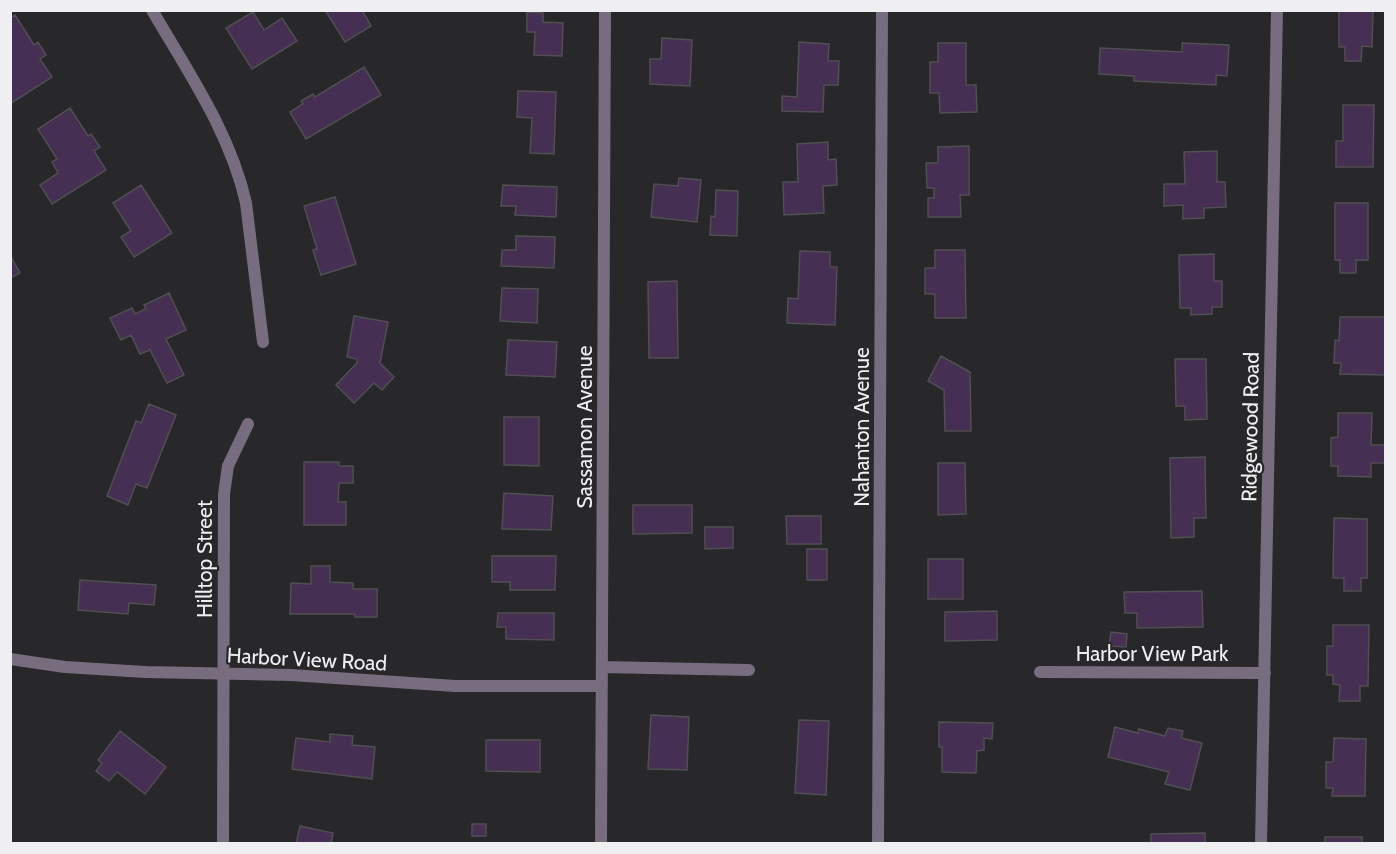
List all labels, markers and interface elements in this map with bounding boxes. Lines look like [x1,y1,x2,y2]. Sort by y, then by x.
street label: Sassamon Avenue [572,345,597,508]
street label: Nahanton Avenue [849,347,874,507]
street label: Ridgewood Road [1236,352,1264,502]
street label: Hilltop Street [192,500,217,618]
street label: Harbor View Park [1076,641,1229,666]
street label: Harbor View Road [226,642,388,676]

